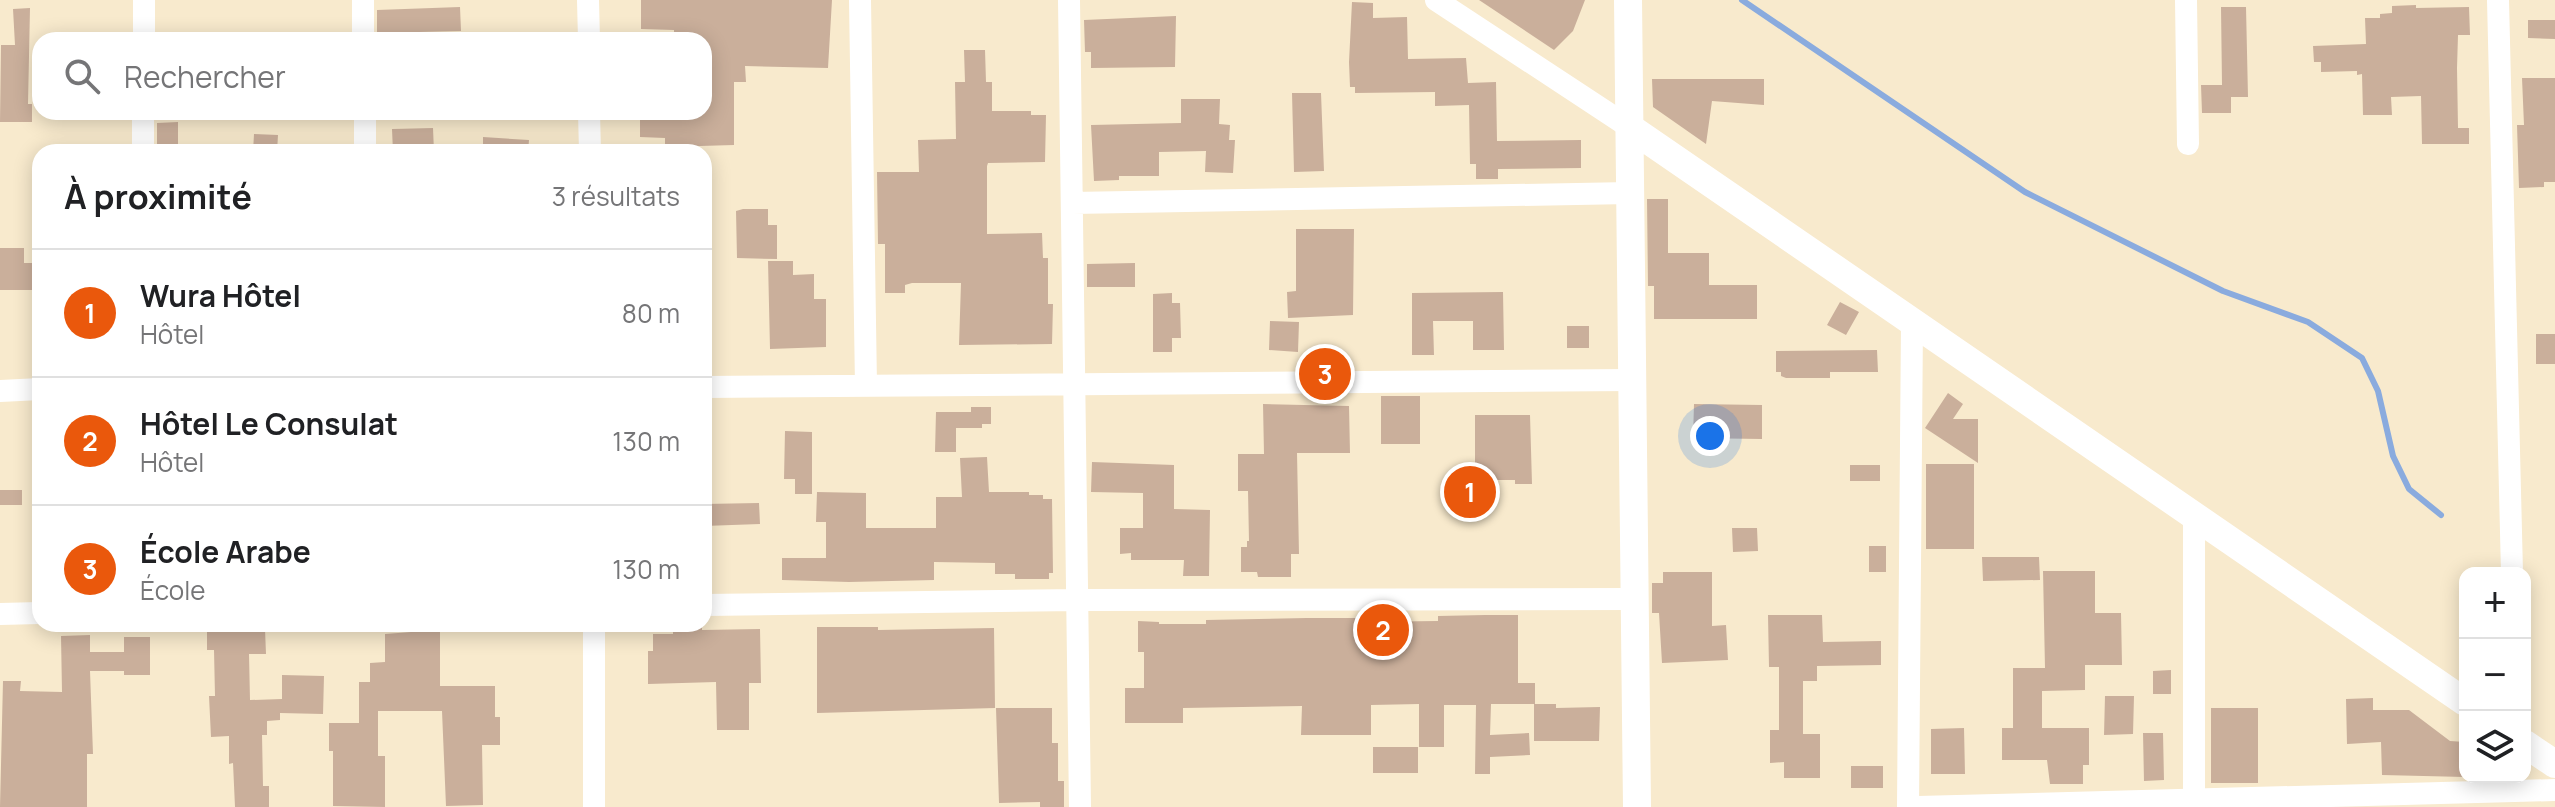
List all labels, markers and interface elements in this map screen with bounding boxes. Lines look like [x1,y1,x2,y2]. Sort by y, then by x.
search box [32,32,712,120]
icon: search [60,54,104,98]
text: Rechercher [124,56,286,97]
text: À proximité [64,173,252,219]
text: 3 résultats [552,178,680,214]
text: Wura Hôtel [140,275,301,316]
text: 1 [84,295,96,331]
text: 80 m [622,295,680,331]
text: Hôtel [140,316,204,352]
pin: 3 [1299,344,1351,404]
text: Hôtel Le Consulat [140,403,398,444]
your location [1690,416,1730,456]
text: 2 [82,423,98,459]
text: 130 m [612,423,680,459]
text: Hôtel [140,444,204,480]
pin: 1 [1444,462,1496,522]
text: École Arabe [140,531,311,572]
text: 3 [82,551,98,587]
text: 130 m [612,551,680,587]
map controls [2459,567,2531,783]
button: + [2459,567,2531,639]
text: École [140,572,205,608]
pin: 2 [1357,600,1409,660]
button: − [2459,639,2531,711]
button: layers [2459,711,2531,783]

